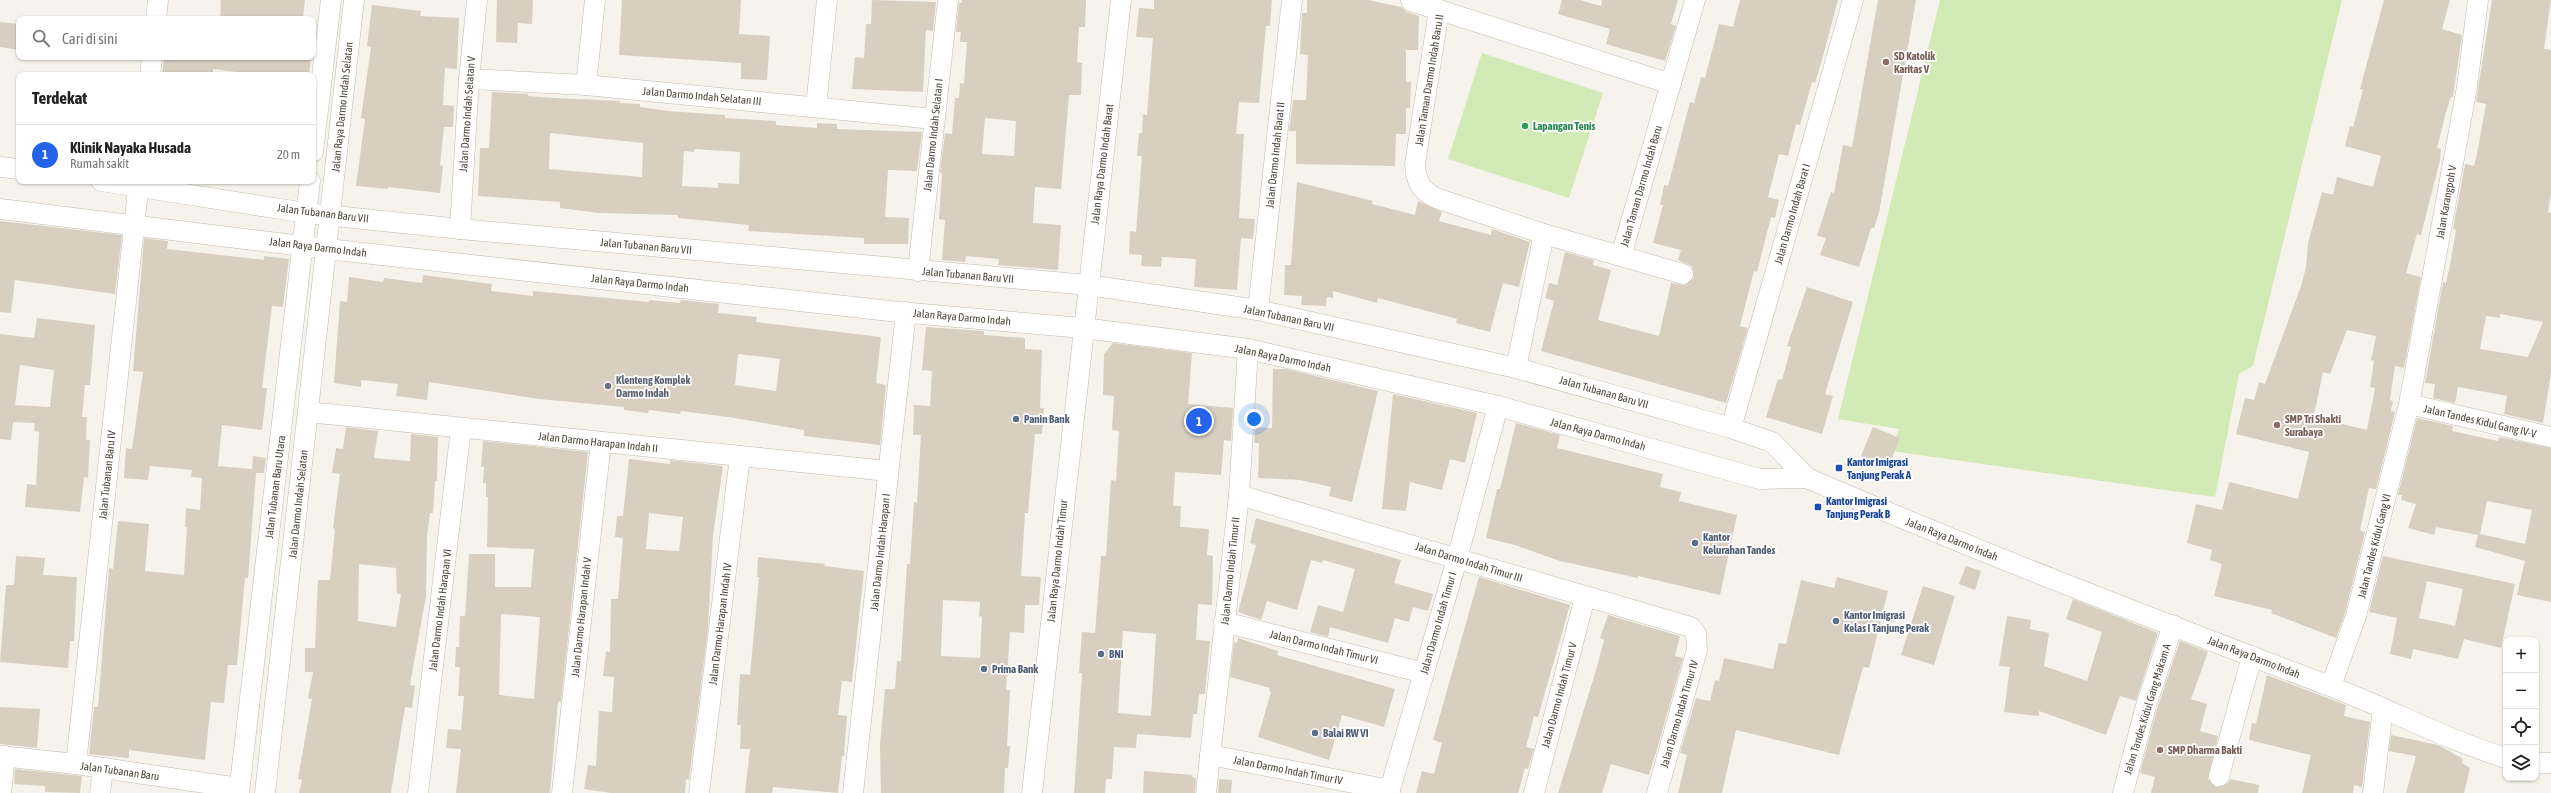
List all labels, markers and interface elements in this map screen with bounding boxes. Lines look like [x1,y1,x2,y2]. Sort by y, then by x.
street label: Jalan Taman Darmo Indah Baru II [1413,13,1445,147]
search box [16,16,316,60]
icon: search [30,27,52,49]
text: Cari di sini [62,30,118,47]
street label: Jalan Raya Darmo Indah Selatan [329,41,355,173]
place label: SD Katolik Karitas V [1894,50,1935,75]
street label: Jalan Darmo Indah Selatan V [457,55,477,172]
marker: SD Katolik Karitas V [1881,57,1891,67]
street label: Jalan Darmo Indah Selatan I [921,78,945,192]
street label: Jalan Darmo Indah Selatan III [642,85,762,107]
text: Terdekat [32,88,87,108]
street label: Jalan Darmo Indah Barat II [1263,101,1287,209]
street label: Jalan Raya Darmo Indah Barat [1089,103,1115,225]
place label: Lapangan Tenis [1533,120,1596,132]
marker: Lapangan Tenis [1520,121,1530,131]
street label: Jalan Taman Darmo Indah Baru [1618,124,1664,248]
text: Klinik Nayaka Husada [70,139,191,156]
text: 1 [42,147,48,162]
text: 20 m [277,147,300,162]
text: Rumah sakit [70,156,129,171]
street label: Jalan Darmo Indah Barat I [1772,162,1812,266]
street label: Jalan Karangpoh V [2434,164,2458,240]
street label: Jalan Tubanan Baru VII [277,201,369,225]
street label: Jalan Raya Darmo Indah [269,235,367,259]
street label: Jalan Tubanan Baru VII [600,236,692,256]
street label: Jalan Tubanan Baru VII [922,265,1014,285]
street label: Jalan Raya Darmo Indah [591,272,689,294]
street label: Jalan Tubanan Baru VII [1243,303,1335,333]
street label: Jalan Raya Darmo Indah [913,307,1011,327]
street label: Jalan Raya Darmo Indah [1234,342,1332,374]
place label: Klenteng Komplek Darmo Indah [616,374,690,399]
street label: Jalan Tubanan Baru VII [1558,374,1650,410]
marker: Klenteng Komplek Darmo Indah [603,381,613,391]
street label: Jalan Tandes Kidul Gang IV-V [2423,402,2538,440]
pin: 1 [1186,406,1212,436]
your location [1244,409,1264,429]
place label: Panin Bank [1024,413,1070,425]
place label: SMP Tri Shakti Surabaya [2285,413,2341,438]
marker: Panin Bank [1011,414,1021,424]
street label: Jalan Raya Darmo Indah [1549,416,1647,452]
marker: SMP Tri Shakti Surabaya [2272,420,2282,430]
street label: Jalan Tubanan Baru IV [96,429,118,520]
street label: Jalan Darmo Harapan Indah II [538,430,658,454]
street label: Jalan Tubanan Baru Utara [263,435,287,539]
street label: Jalan Darmo Indah Selatan [286,449,310,559]
place label: Kantor Imigrasi Tanjung Perak A [1847,456,1912,481]
marker: Kantor Imigrasi Tanjung Perak A [1834,463,1844,473]
street label: Jalan Darmo Indah Harapan I [868,493,892,611]
street label: Jalan Tandes Kidul Gang VI [2355,493,2393,599]
place label: Kantor Imigrasi Tanjung Perak B [1826,495,1891,520]
street label: Jalan Raya Darmo Indah Timur [1045,498,1069,623]
marker: Kantor Imigrasi Tanjung Perak B [1813,502,1823,512]
street label: Jalan Raya Darmo Indah [1904,515,2000,563]
street label: Jalan Darmo Indah Timur II [1218,516,1242,626]
place label: Kantor Kelurahan Tandes [1703,531,1776,556]
marker: Kantor Kelurahan Tandes [1690,538,1700,548]
street label: Jalan Darmo Indah Timur III [1414,540,1524,584]
street label: Jalan Darmo Indah Harapan VI [427,548,453,672]
street label: Jalan Darmo Harapan Indah V [569,556,593,677]
street label: Jalan Darmo Harapan Indah IV [707,562,734,686]
street label: Jalan Darmo Indah Timur I [1418,570,1458,676]
place label: Kantor Imigrasi Kelas I Tanjung Perak [1844,609,1929,634]
marker: Kantor Imigrasi Kelas I Tanjung Perak [1831,616,1841,626]
street label: Jalan Darmo Indah Timur VI [1269,628,1379,666]
street label: Jalan Raya Darmo Indah [2206,634,2302,680]
map controls [2503,637,2539,781]
button: + [2503,637,2539,673]
street label: Jalan Darmo Indah Timur V [1539,640,1579,749]
street label: Jalan Tandes Kidul Gang Makam A [2121,642,2173,776]
place label: BNI [1109,648,1124,660]
marker: BNI [1096,649,1106,659]
street label: Jalan Darmo Indah Timur IV [1658,658,1700,769]
place label: Prima Bank [992,663,1038,675]
marker: Prima Bank [979,664,989,674]
button: − [2503,673,2539,709]
button: locate [2503,709,2539,745]
place label: Balai RW VI [1323,727,1369,739]
marker: Balai RW VI [1310,728,1320,738]
place label: SMP Dharma Bakti [2168,744,2243,756]
marker: SMP Dharma Bakti [2155,745,2165,755]
button: layers [2503,745,2539,781]
street label: Jalan Darmo Indah Timur IV [1232,753,1344,787]
street label: Jalan Tubanan Baru [80,760,160,782]

